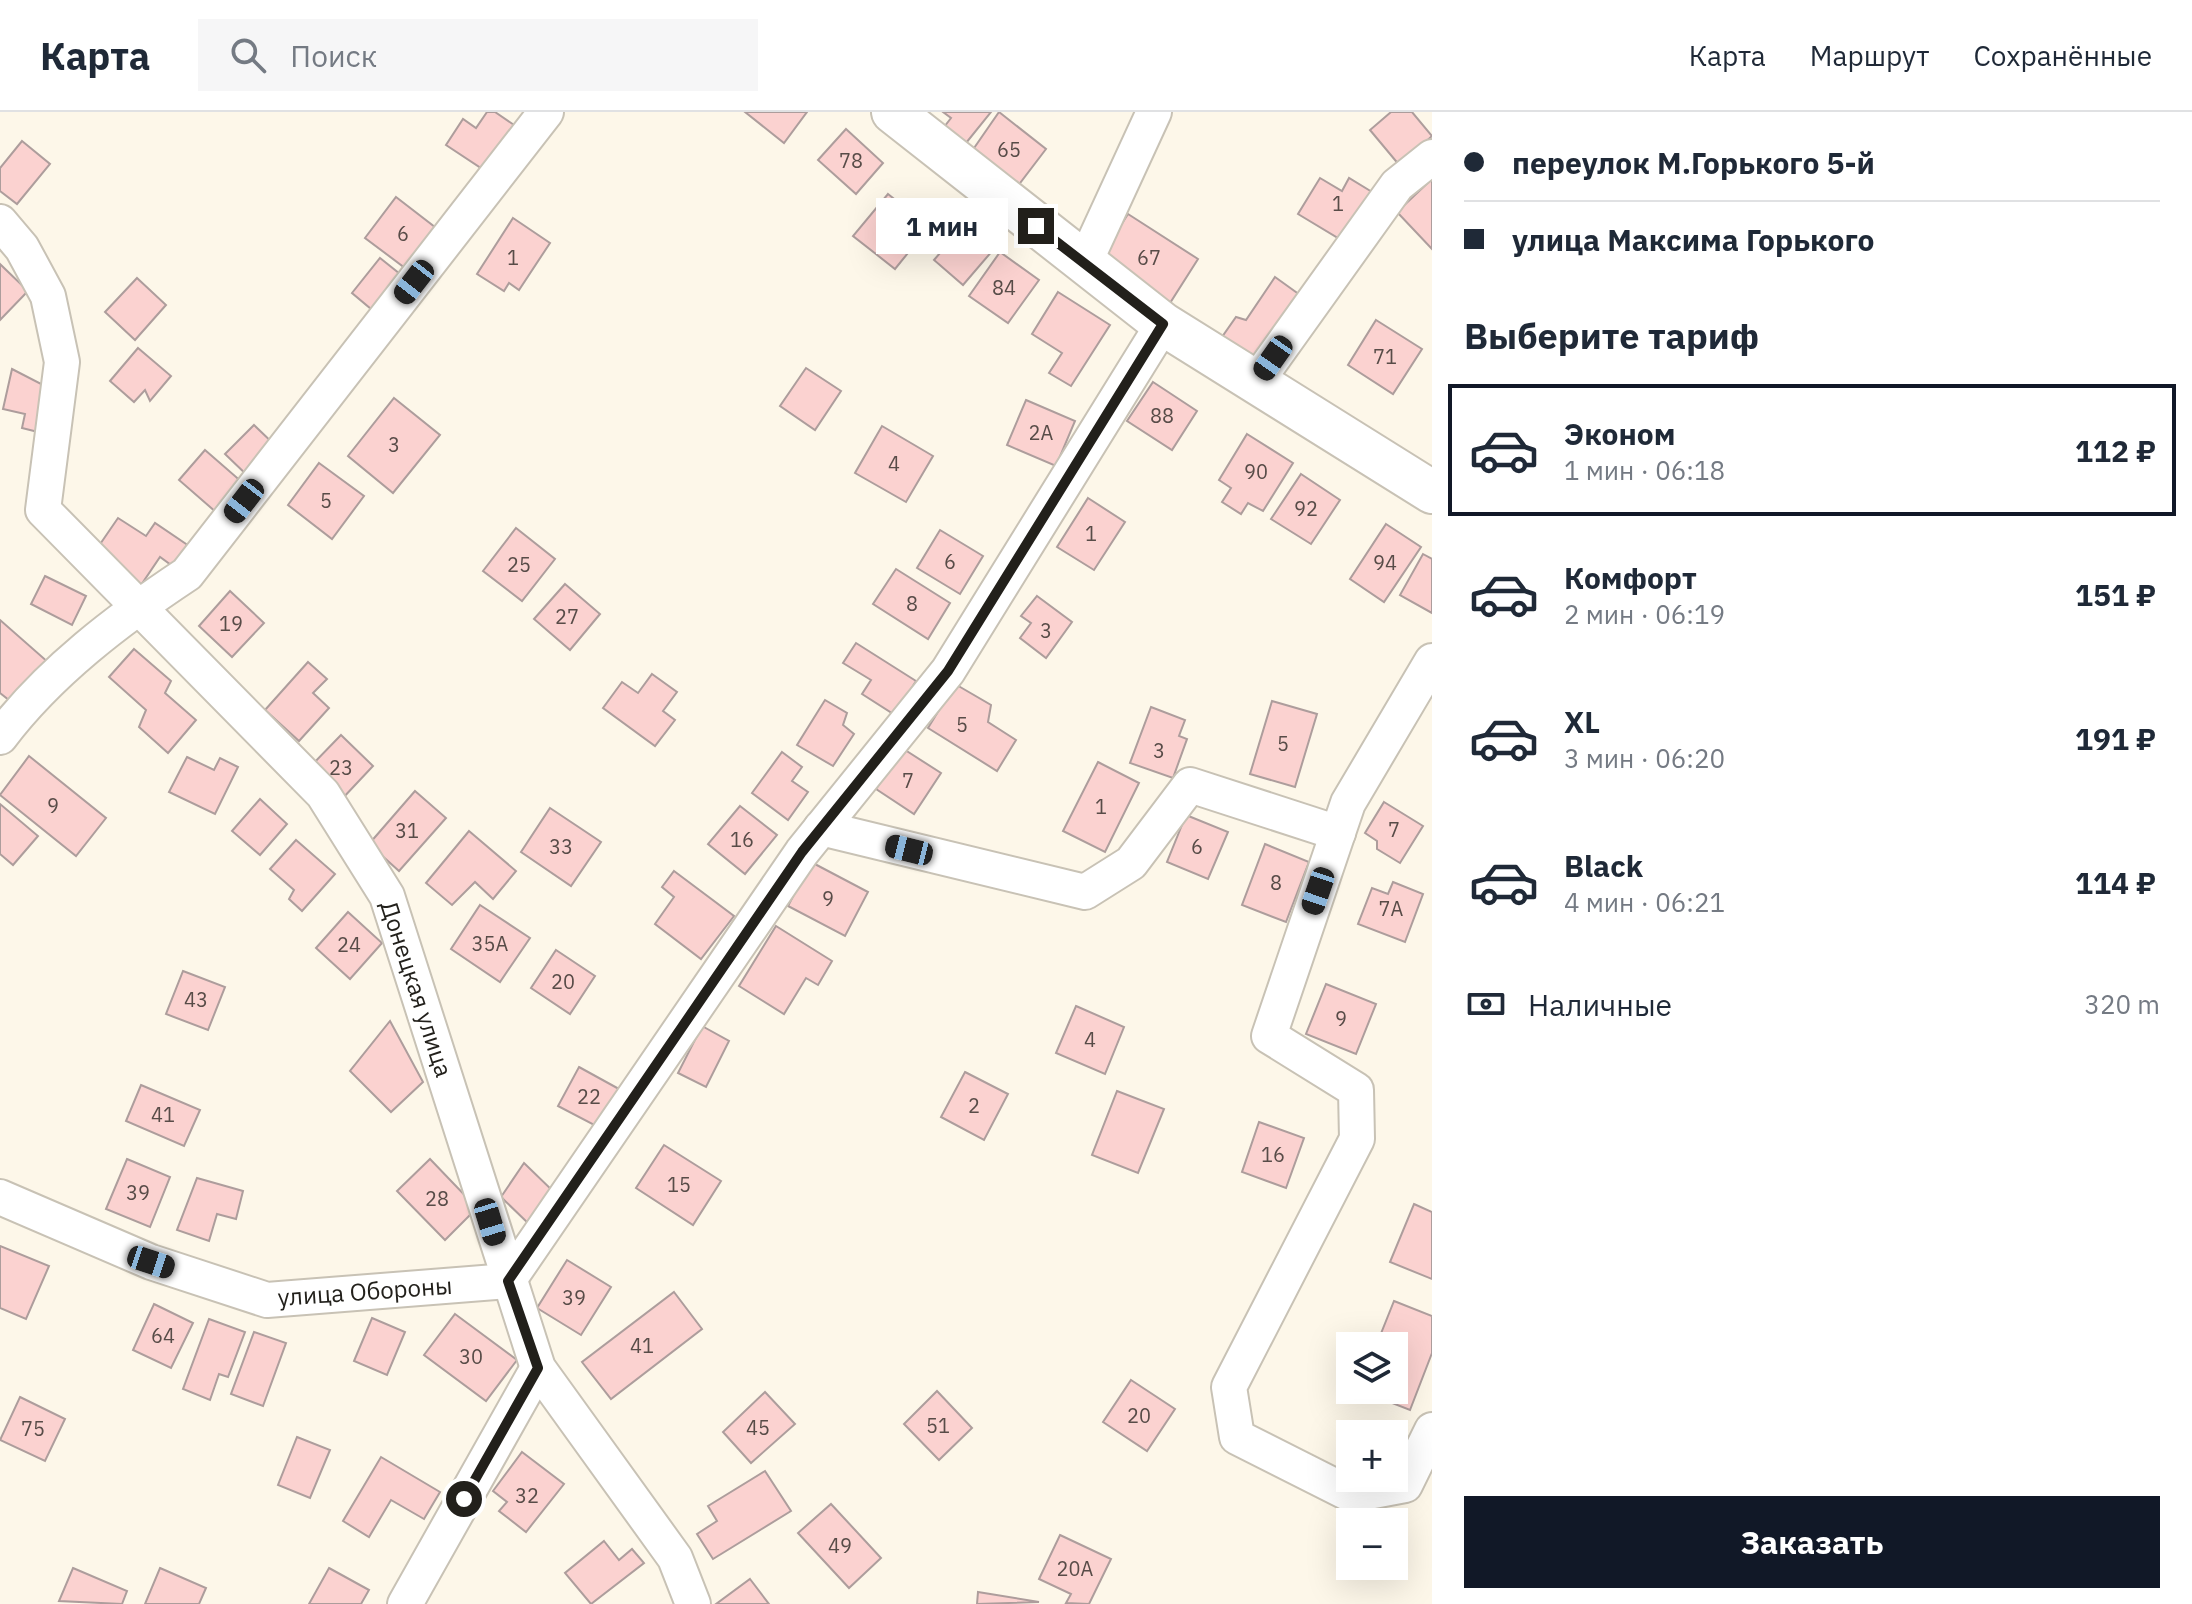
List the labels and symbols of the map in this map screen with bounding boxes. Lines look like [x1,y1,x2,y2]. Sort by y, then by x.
house number: 65 [997,136,1021,163]
house number: 78 [839,147,863,174]
house number: 1 [1332,190,1344,217]
callout: 1 мин [876,198,1008,254]
route end [1018,208,1054,244]
house number: 6 [397,220,409,247]
house number: 1 [507,244,519,271]
house number: 67 [1137,244,1161,271]
car [390,256,438,308]
house number: 84 [992,274,1016,301]
car [1249,331,1297,385]
house number: 71 [1373,343,1397,370]
house number: 88 [1150,402,1174,429]
house number: 2А [1029,419,1054,446]
house number: 3 [388,431,400,458]
house number: 4 [888,450,900,477]
house number: 90 [1244,458,1268,485]
car [220,475,268,527]
house number: 5 [320,487,332,514]
house number: 92 [1294,495,1318,522]
house number: 1 [1085,520,1097,547]
house number: 6 [944,548,956,575]
house number: 94 [1373,549,1397,576]
house number: 25 [507,551,531,578]
house number: 8 [906,590,918,617]
house number: 27 [555,603,579,630]
house number: 19 [219,610,243,637]
house number: 3 [1040,617,1052,644]
house number: 5 [956,711,968,738]
house number: 5 [1277,730,1289,757]
house number: 3 [1153,737,1165,764]
house number: 23 [329,754,353,781]
house number: 7 [902,767,914,794]
house number: 9 [47,792,59,819]
house number: 1 [1095,793,1107,820]
house number: 7 [1388,816,1400,843]
house number: 31 [395,817,419,844]
house number: 16 [730,826,754,853]
house number: 33 [549,833,573,860]
car [883,833,935,867]
house number: 6 [1191,833,1203,860]
car [1299,864,1337,918]
house number: 8 [1270,869,1282,896]
house number: 9 [822,885,834,912]
house number: 7А [1379,895,1404,922]
street label: Донецкая улица [373,897,461,1081]
house number: 35А [472,930,509,957]
house number: 24 [337,931,361,958]
house number: 20 [551,968,575,995]
house number: 43 [184,986,208,1013]
house number: 9 [1335,1005,1347,1032]
house number: 4 [1084,1026,1096,1053]
house number: 22 [577,1083,601,1110]
house number: 2 [968,1092,980,1119]
house number: 41 [151,1101,175,1128]
house number: 16 [1261,1141,1285,1168]
house number: 15 [667,1171,691,1198]
house number: 39 [126,1179,150,1206]
house number: 28 [425,1185,449,1212]
car [472,1196,508,1248]
car [124,1243,178,1281]
street label: улица Обороны [277,1269,453,1313]
house number: 39 [562,1284,586,1311]
house number: 64 [151,1322,175,1349]
house number: 41 [630,1332,654,1359]
house number: 30 [459,1343,483,1370]
house number: 20 [1127,1402,1151,1429]
house number: 51 [926,1412,950,1439]
house number: 45 [746,1414,770,1441]
house number: 75 [21,1415,45,1442]
route start [446,1481,482,1517]
house number: 32 [515,1482,539,1509]
house number: 49 [828,1532,852,1559]
house number: 20А [1057,1555,1094,1582]

